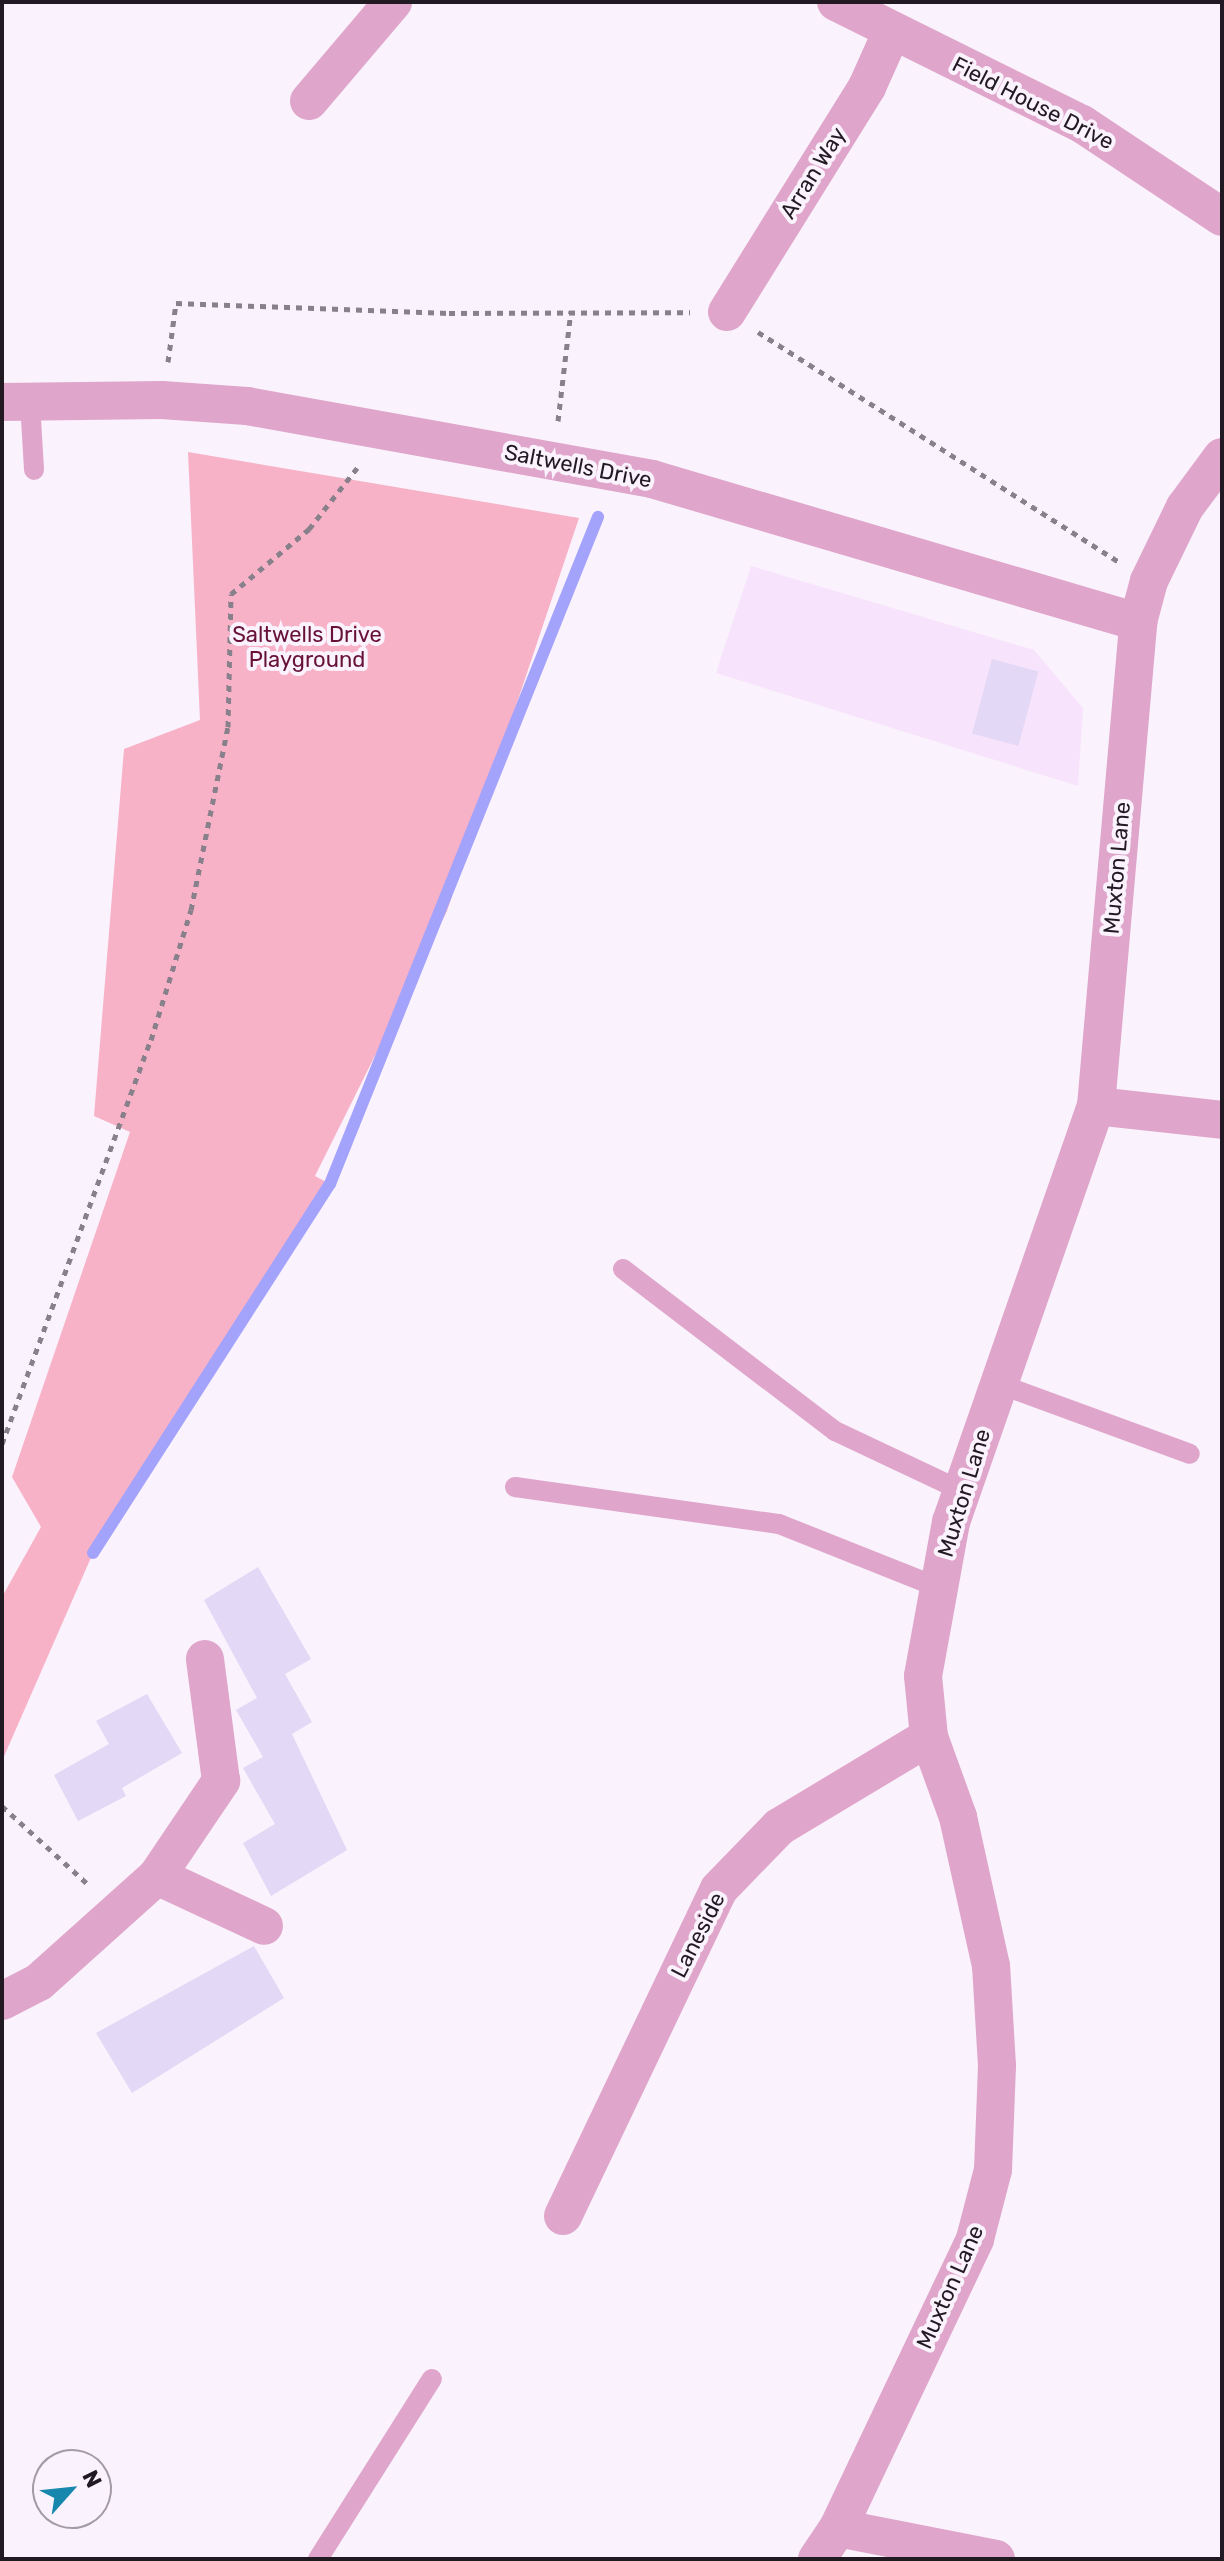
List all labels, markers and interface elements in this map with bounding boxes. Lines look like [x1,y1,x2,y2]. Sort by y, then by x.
street label: Field House Drive [948,51,1118,155]
street label: Arran Way [774,122,852,224]
street label: Saltwells Drive [502,439,654,493]
park label: Saltwells Drive Playground [232,621,382,672]
street label: Muxton Lane [1098,801,1136,935]
street label: Muxton Lane [932,1426,996,1560]
street label: Laneside [665,1888,731,1982]
street label: Muxton Lane [911,2221,989,2353]
north arrow [32,2449,112,2529]
text: N [76,2466,108,2492]

